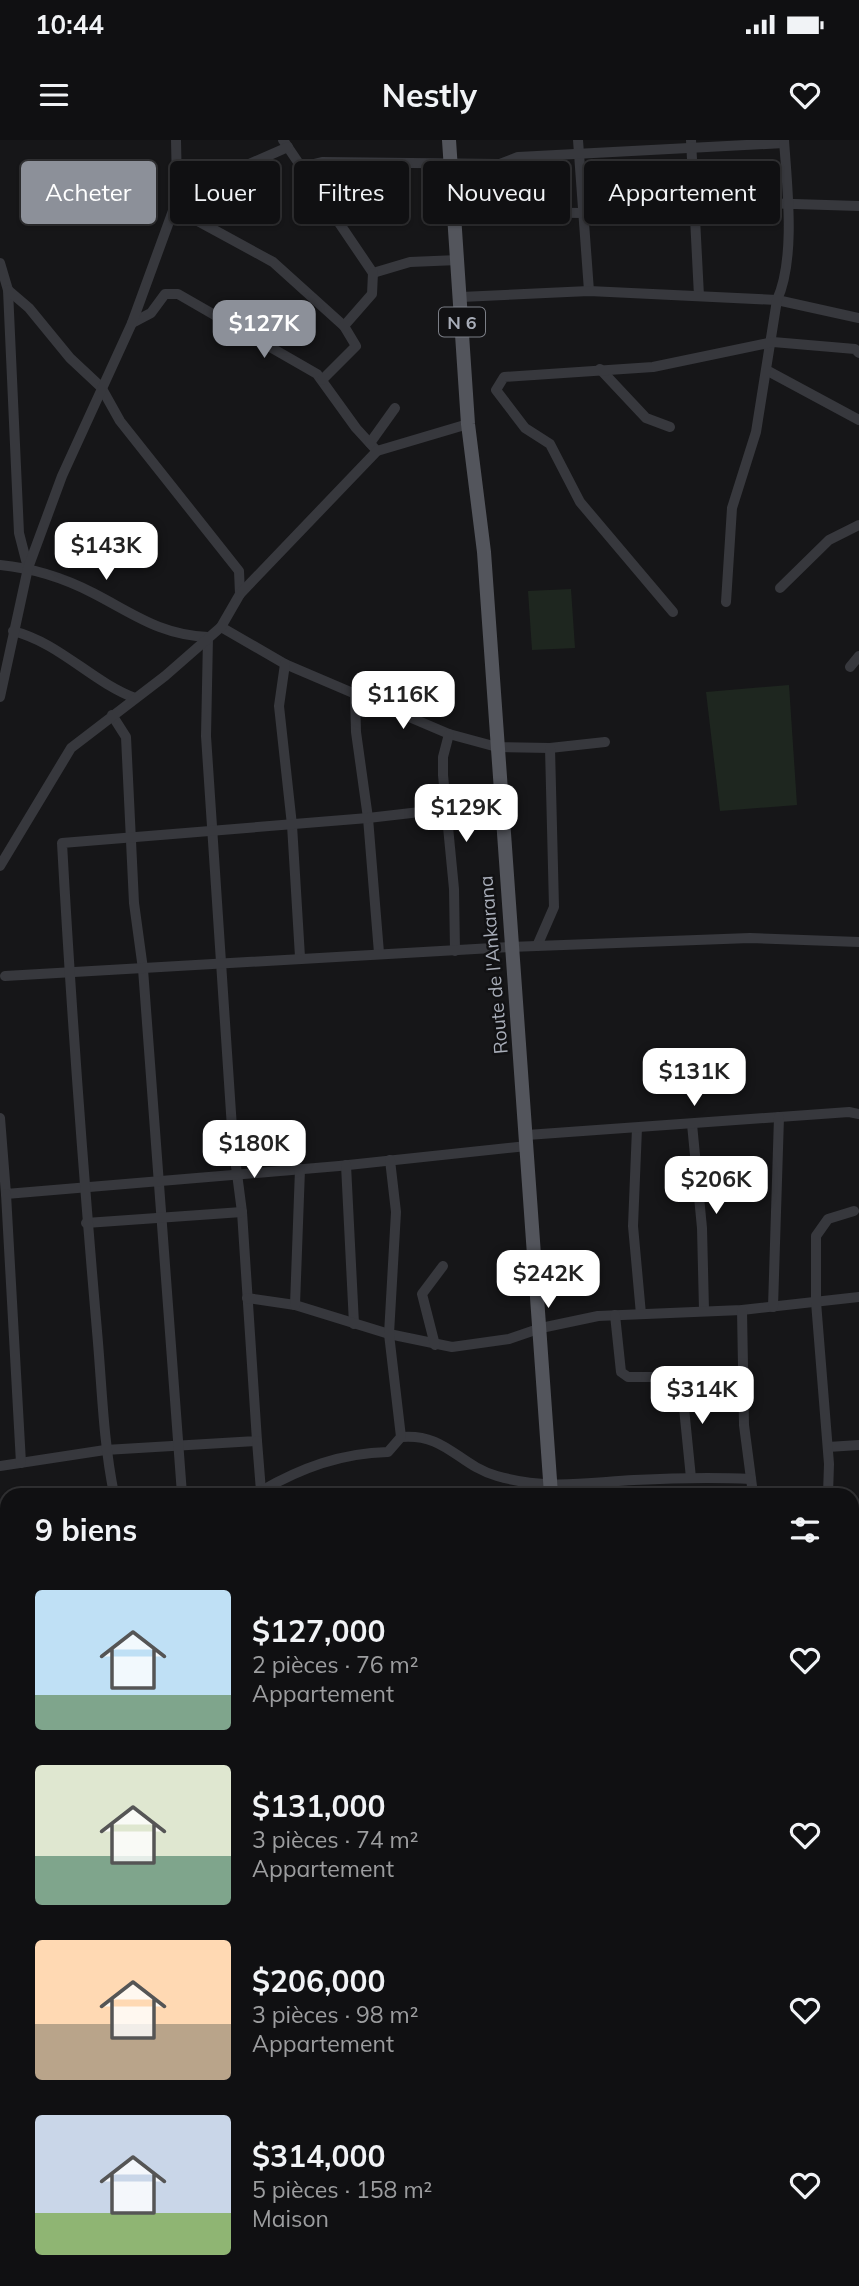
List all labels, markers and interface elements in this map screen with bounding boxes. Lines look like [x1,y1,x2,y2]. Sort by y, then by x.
text: 10:44 [35,8,104,41]
text: Nestly [382,75,477,115]
icon: menu [35,76,73,114]
icon: heart [786,76,824,114]
chip: Acheter [21,161,156,224]
chip: Louer [170,161,280,224]
chip: Filtres [294,161,409,224]
chip: Nouveau [423,161,570,224]
chip: Appartement [584,161,780,224]
pin: $127K [215,300,313,360]
text: $127K [229,308,299,337]
road number: N 6 [439,308,485,336]
pin: $143K [57,522,155,582]
text: $143K [71,530,141,559]
pin: $116K [354,672,452,731]
text: $116K [368,679,438,708]
pin: $129K [417,784,515,844]
text: $129K [431,792,501,821]
street label: Route de l'Ankarana [473,875,513,1055]
pin: $131K [645,1048,743,1108]
text: $131K [659,1056,729,1085]
pin: $180K [205,1121,303,1180]
text: $180K [219,1128,289,1157]
pin: $206K [667,1156,765,1216]
text: $206K [681,1164,751,1193]
pin: $242K [499,1250,597,1310]
text: $242K [513,1258,583,1287]
pin: $314K [653,1366,751,1426]
text: $314K [667,1374,737,1403]
text: 9 biens [35,1511,137,1549]
icon: filters [786,1511,824,1549]
text: $127,000 [252,1612,385,1650]
icon: home [91,1618,175,1702]
icon: heart [786,1641,824,1679]
text: 2 pièces · 76 m² [252,1650,419,1679]
text: Appartement [252,1679,394,1708]
text: $131,000 [252,1787,385,1825]
icon: home [91,1793,175,1877]
icon: heart [786,1816,824,1854]
text: 3 pièces · 74 m² [252,1825,419,1854]
text: Appartement [252,1854,394,1883]
text: $206,000 [252,1962,385,2000]
icon: home [91,1968,175,2052]
icon: heart [786,1991,824,2029]
text: 3 pièces · 98 m² [252,2000,419,2029]
text: Appartement [252,2029,394,2058]
text: $314,000 [252,2137,385,2175]
icon: home [91,2143,175,2227]
icon: heart [786,2166,824,2204]
text: 5 pièces · 158 m² [252,2175,432,2204]
text: Maison [252,2204,329,2233]

